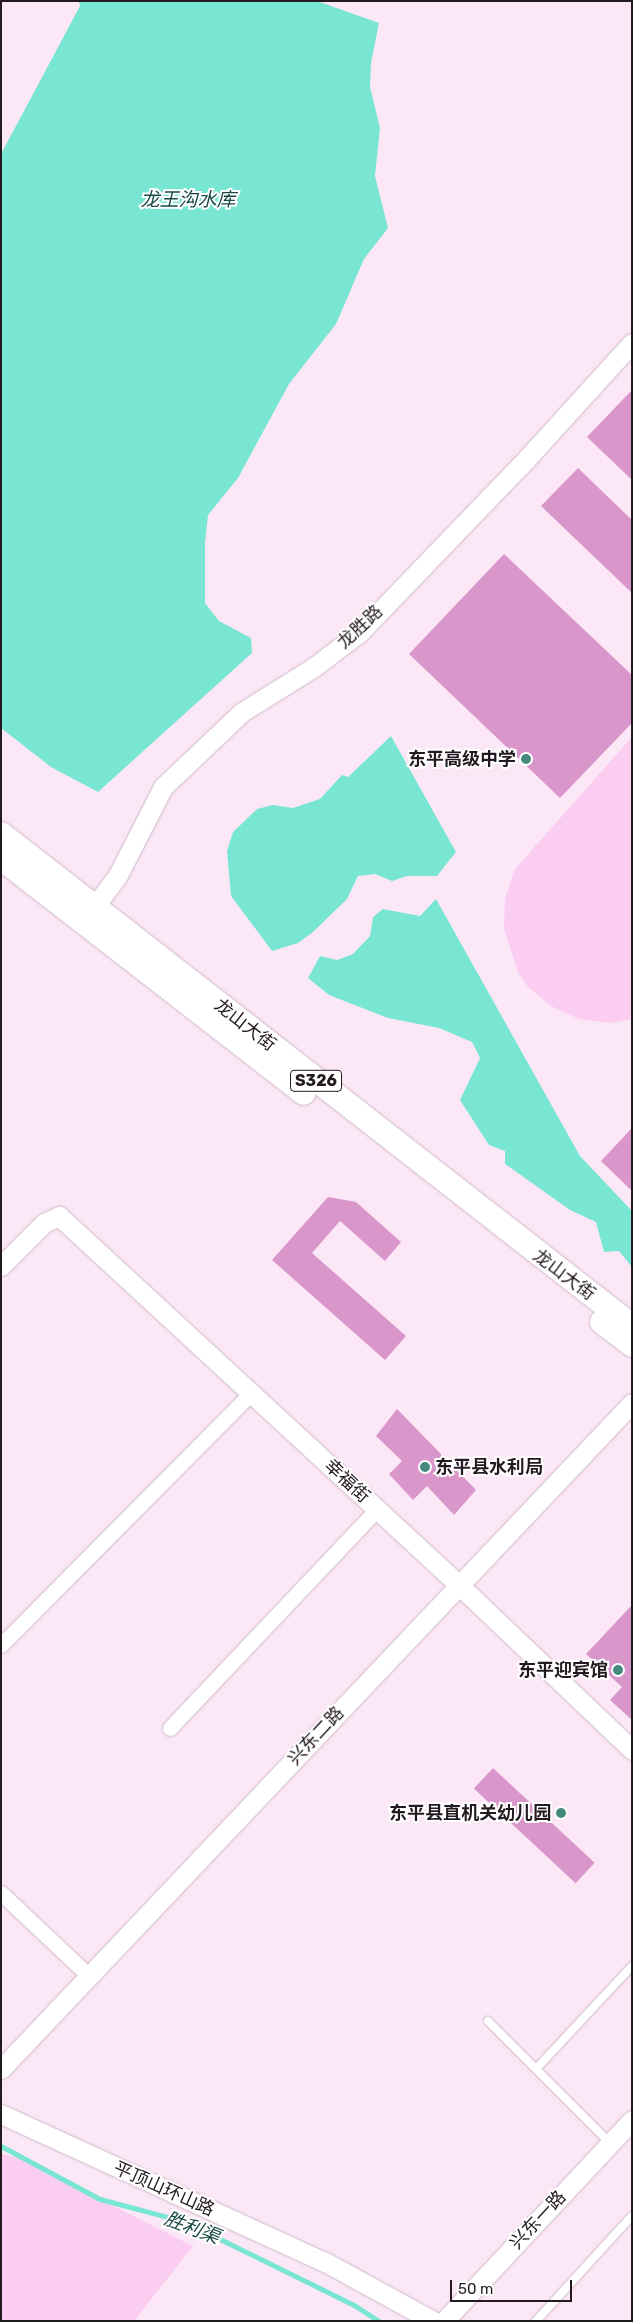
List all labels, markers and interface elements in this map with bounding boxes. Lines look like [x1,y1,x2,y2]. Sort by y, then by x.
water label: 龙王沟水库 [141,189,235,211]
street label: 龙胜路 [333,601,387,653]
place label: 东平高级中学 [408,748,516,770]
marker: 东平高级中学 [520,753,532,765]
street label: 龙山大街 [210,994,280,1056]
road number: S326 [290,1068,342,1094]
street label: 龙山大街 [529,1245,599,1305]
street label: 幸福街 [320,1455,374,1507]
place label: 东平县水利局 [435,1456,543,1478]
marker: 东平县水利局 [419,1461,431,1473]
place label: 东平迎宾馆 [518,1659,608,1681]
marker: 东平迎宾馆 [612,1664,624,1676]
street label: 兴东二路 [284,1702,348,1770]
place label: 东平县直机关幼儿园 [389,1802,551,1824]
marker: 东平县直机关幼儿园 [555,1807,567,1819]
street label: 平顶山环山路 [110,2157,218,2221]
street label: 兴东一路 [506,2186,570,2254]
water label: 胜利渠 [161,2207,223,2249]
scale bar [453,2270,576,2302]
text: 50 m [458,2280,493,2298]

